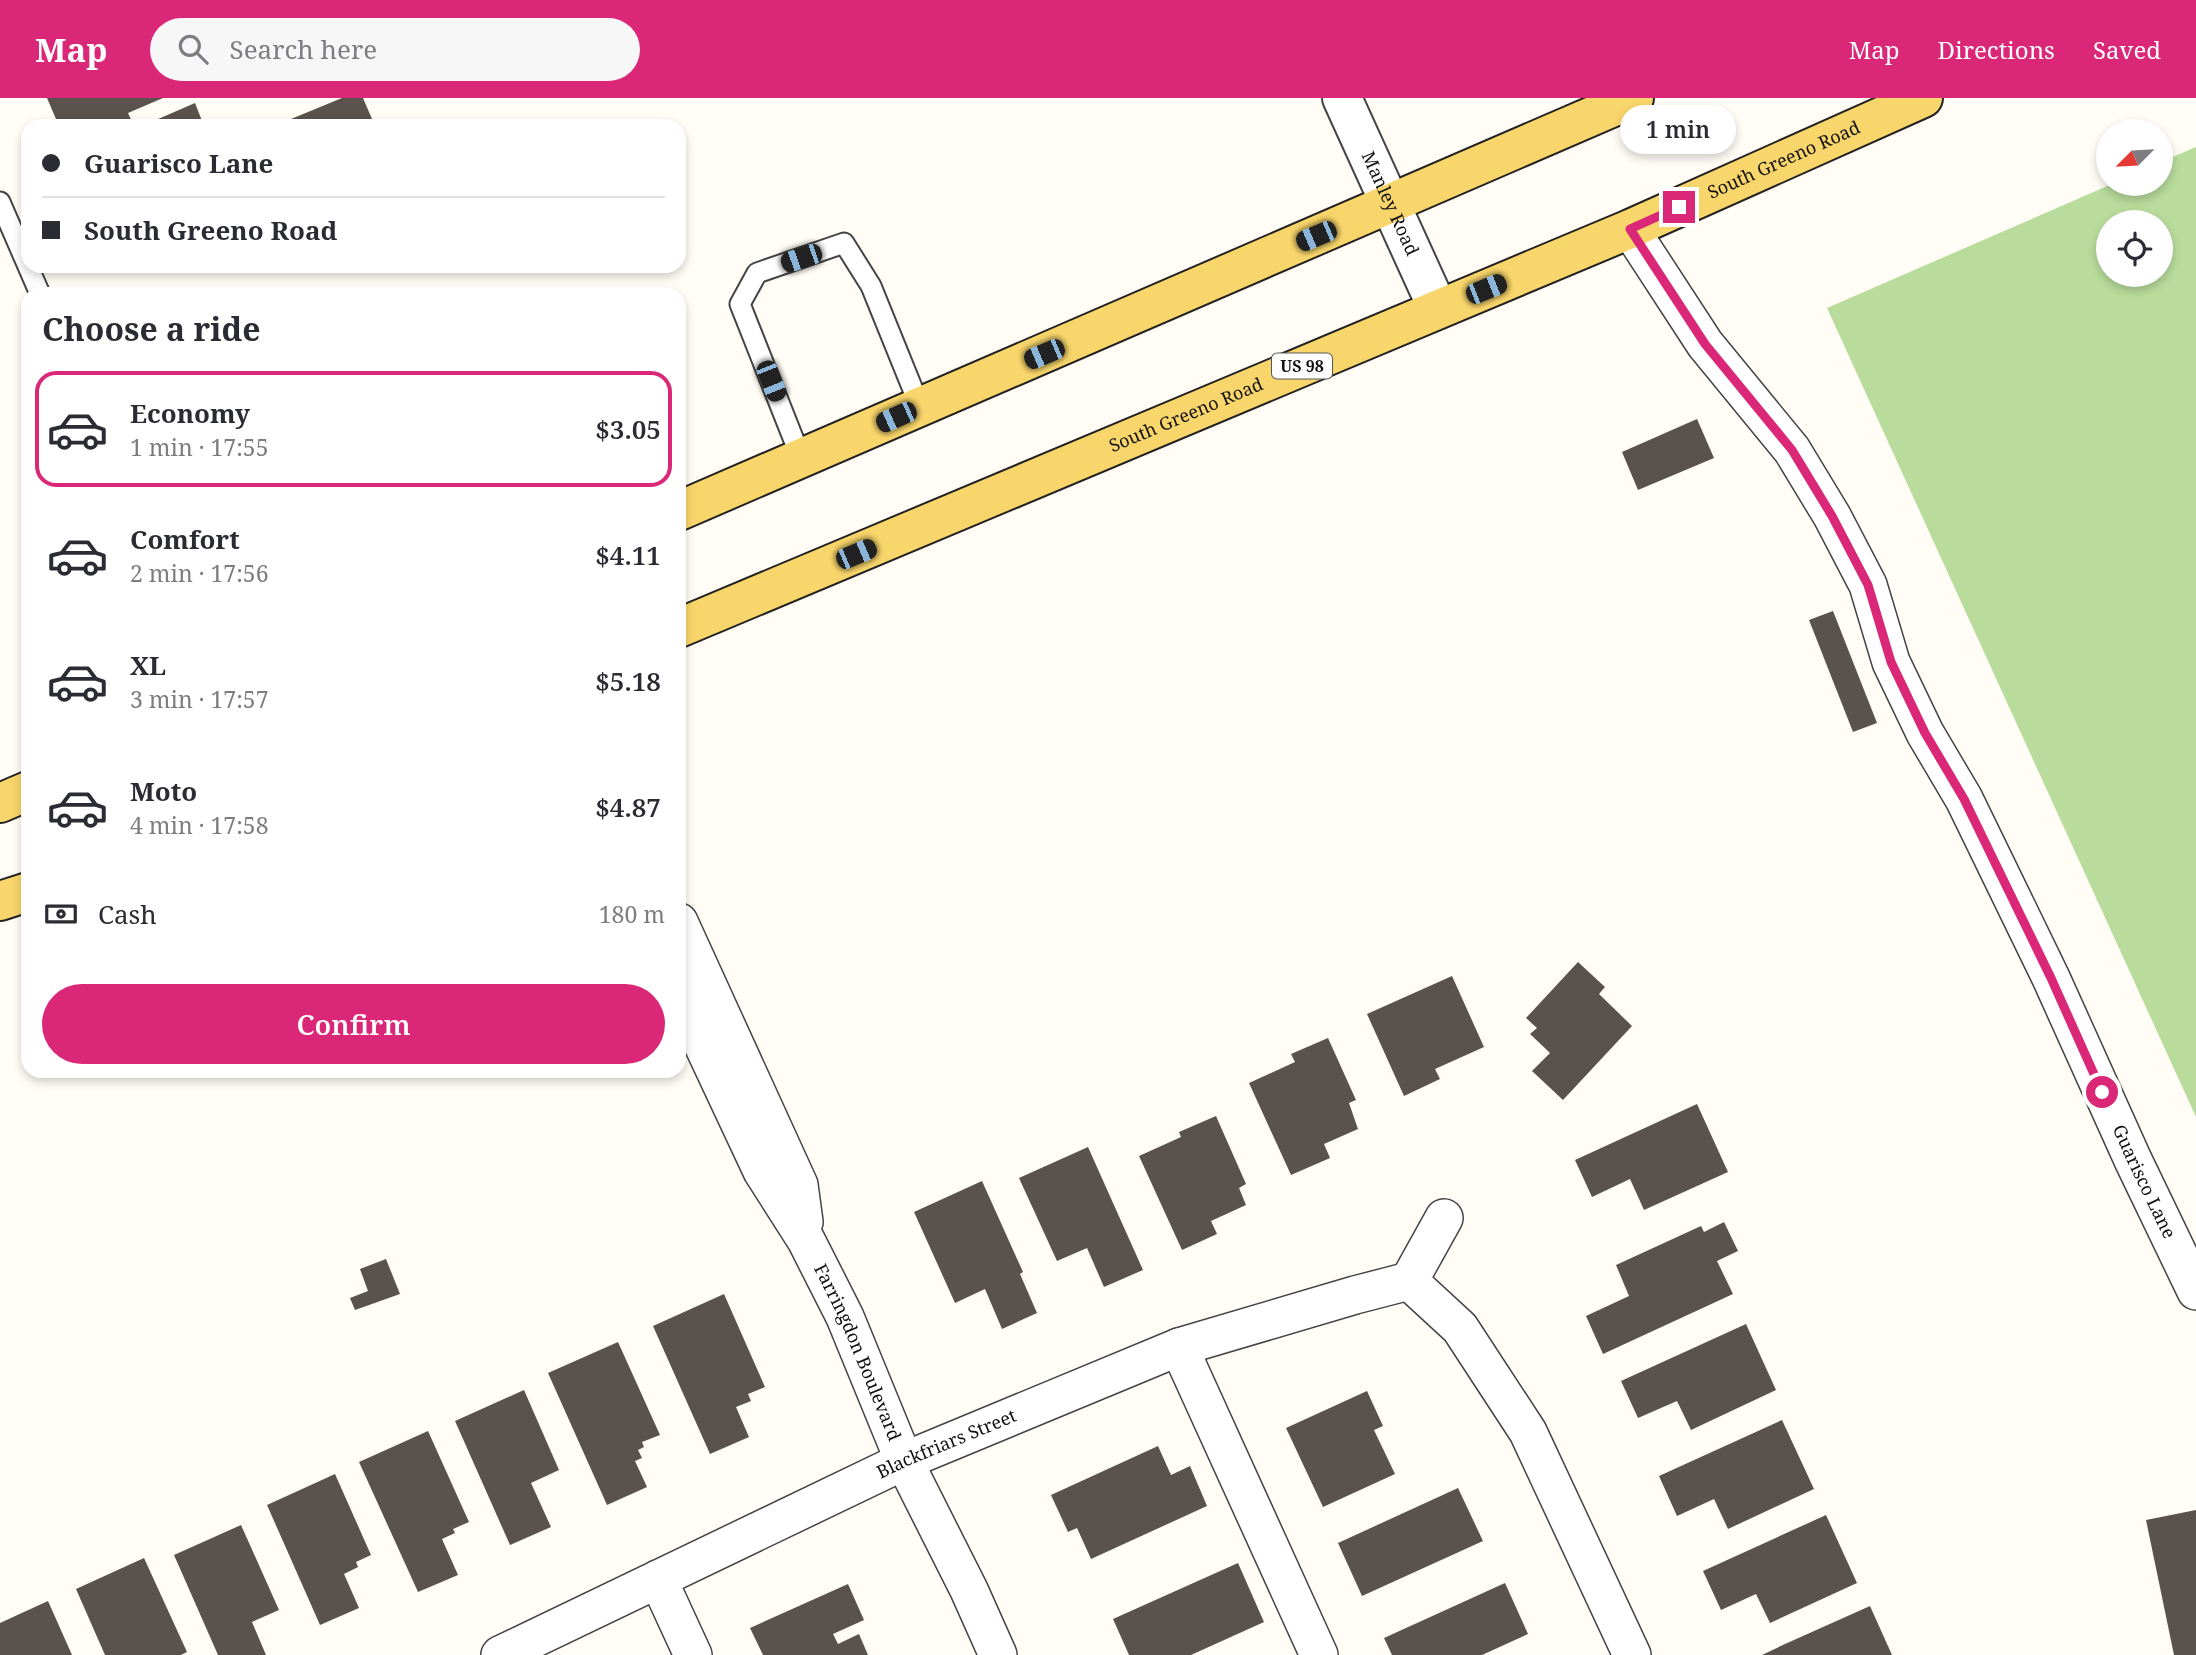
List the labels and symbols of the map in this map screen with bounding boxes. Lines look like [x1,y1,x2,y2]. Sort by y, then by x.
callout: 1 min [1621,105,1737,154]
street label: South Greeno Road [1703,115,1864,204]
north arrow [2096,119,2174,196]
street label: Manley Road [1357,147,1425,259]
route end [1663,191,1695,223]
car [1293,218,1340,254]
car [778,241,825,275]
car [1463,271,1510,307]
car [1021,336,1068,372]
road number: US 98 [1272,354,1332,378]
car [754,358,789,404]
street label: South Greeno Road [1105,371,1266,457]
car [873,399,920,435]
car [833,536,880,572]
route start [2086,1076,2118,1108]
street label: Guarisco Lane [2108,1120,2182,1242]
street label: Farringdon Boulevard [809,1259,907,1444]
street label: Blackfriars Street [872,1403,1020,1483]

